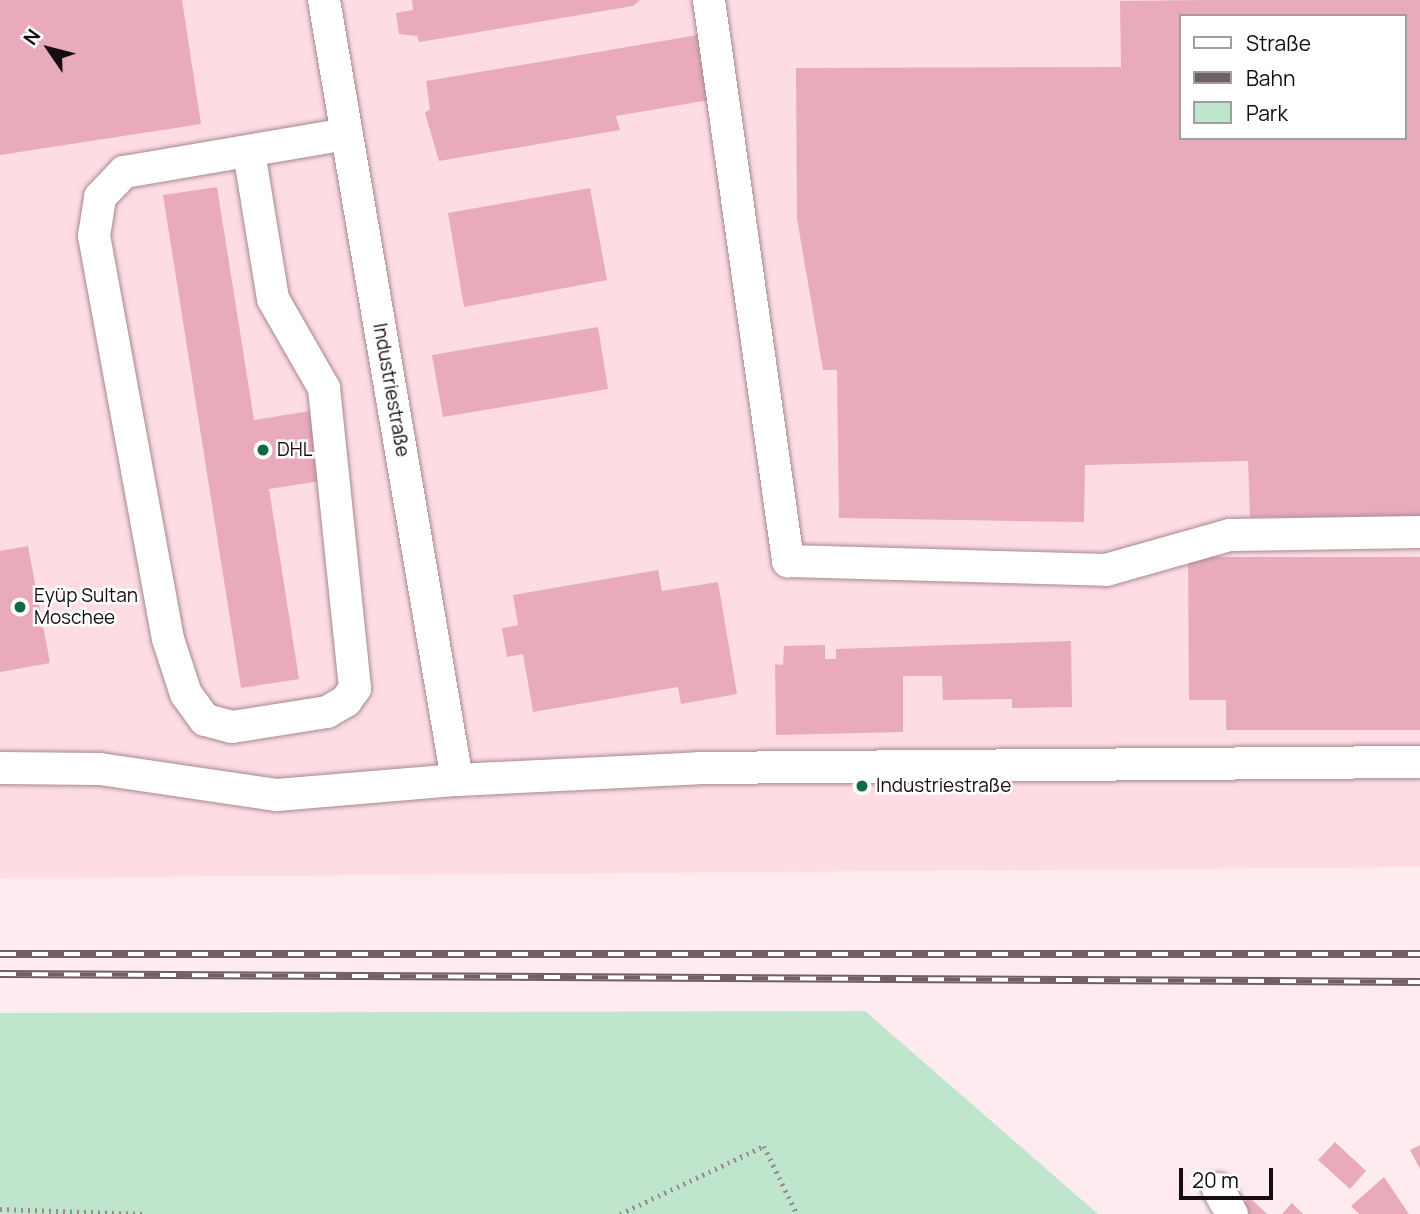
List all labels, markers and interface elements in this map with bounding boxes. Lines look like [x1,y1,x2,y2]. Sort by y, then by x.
north arrow [14,14,84,84]
legend [1178,14,1406,140]
text: N [17,24,46,50]
text: Straße [1246,29,1311,57]
text: Bahn [1246,64,1296,92]
text: Park [1246,99,1288,127]
street label: Industriestraße [368,321,414,459]
place label: DHL [277,439,312,461]
marker: DHL [255,442,271,458]
place label: Eyüp Sultan Moschee [34,585,138,629]
marker: Eyüp Sultan Moschee [12,599,28,615]
place label: Industriestraße [876,775,1011,797]
marker: Industriestraße [854,778,870,794]
scale bar [1182,1154,1276,1198]
text: 20 m [1192,1166,1239,1194]

